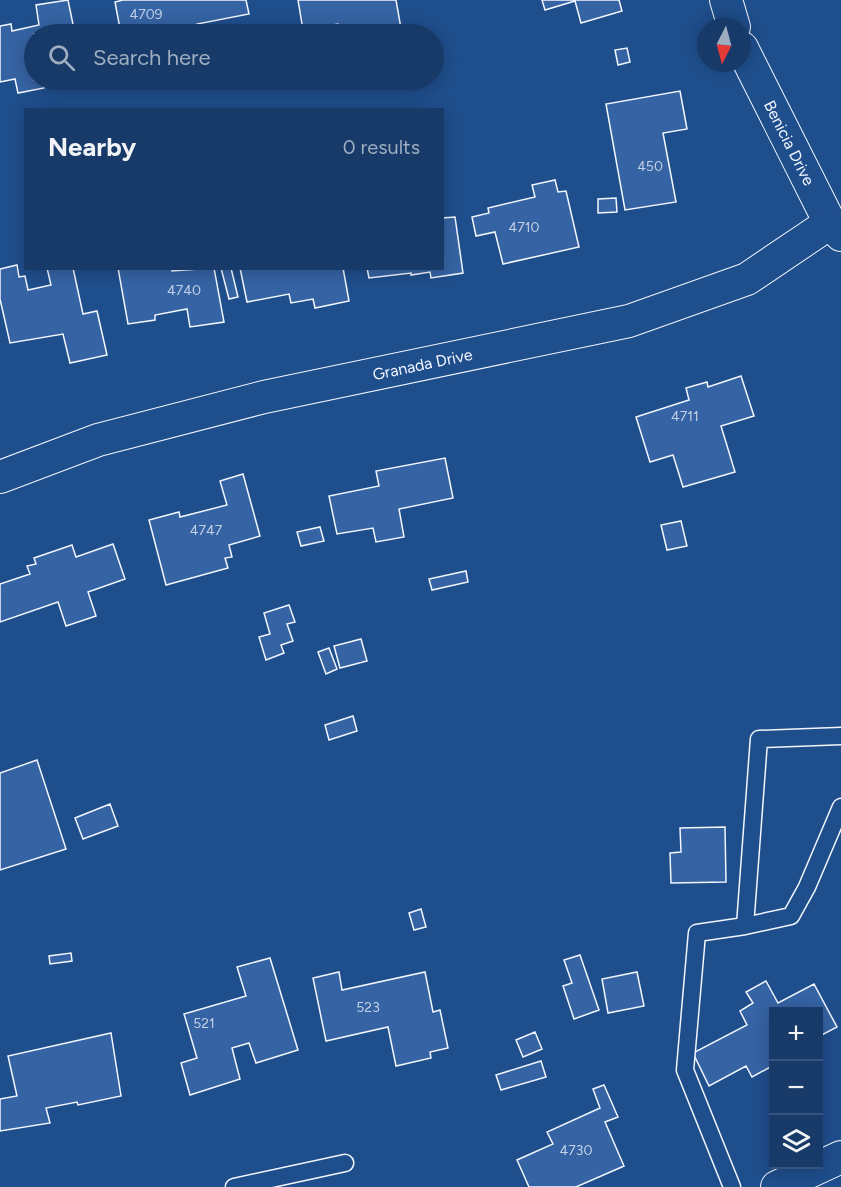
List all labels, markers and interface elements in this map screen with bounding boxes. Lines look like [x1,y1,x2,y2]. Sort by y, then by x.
house number: 4709 [129,6,163,23]
north arrow [697,18,751,72]
search box [24,24,444,90]
icon: search [45,41,78,74]
text: Search here [93,44,211,71]
street label: Benicia Drive [760,97,819,189]
text: Nearby [48,131,136,163]
text: 0 results [343,135,420,159]
house number: 450 [637,158,663,175]
house number: 4710 [509,219,540,236]
house number: 4740 [167,282,201,299]
street label: Granada Drive [371,344,474,384]
house number: 4711 [671,408,699,425]
house number: 4747 [190,522,223,539]
house number: 523 [356,999,380,1016]
map controls [769,1007,823,1169]
button: + [769,1007,823,1061]
house number: 521 [193,1015,215,1032]
button: − [769,1061,823,1115]
button: layers [769,1115,823,1169]
house number: 4730 [560,1142,592,1159]

